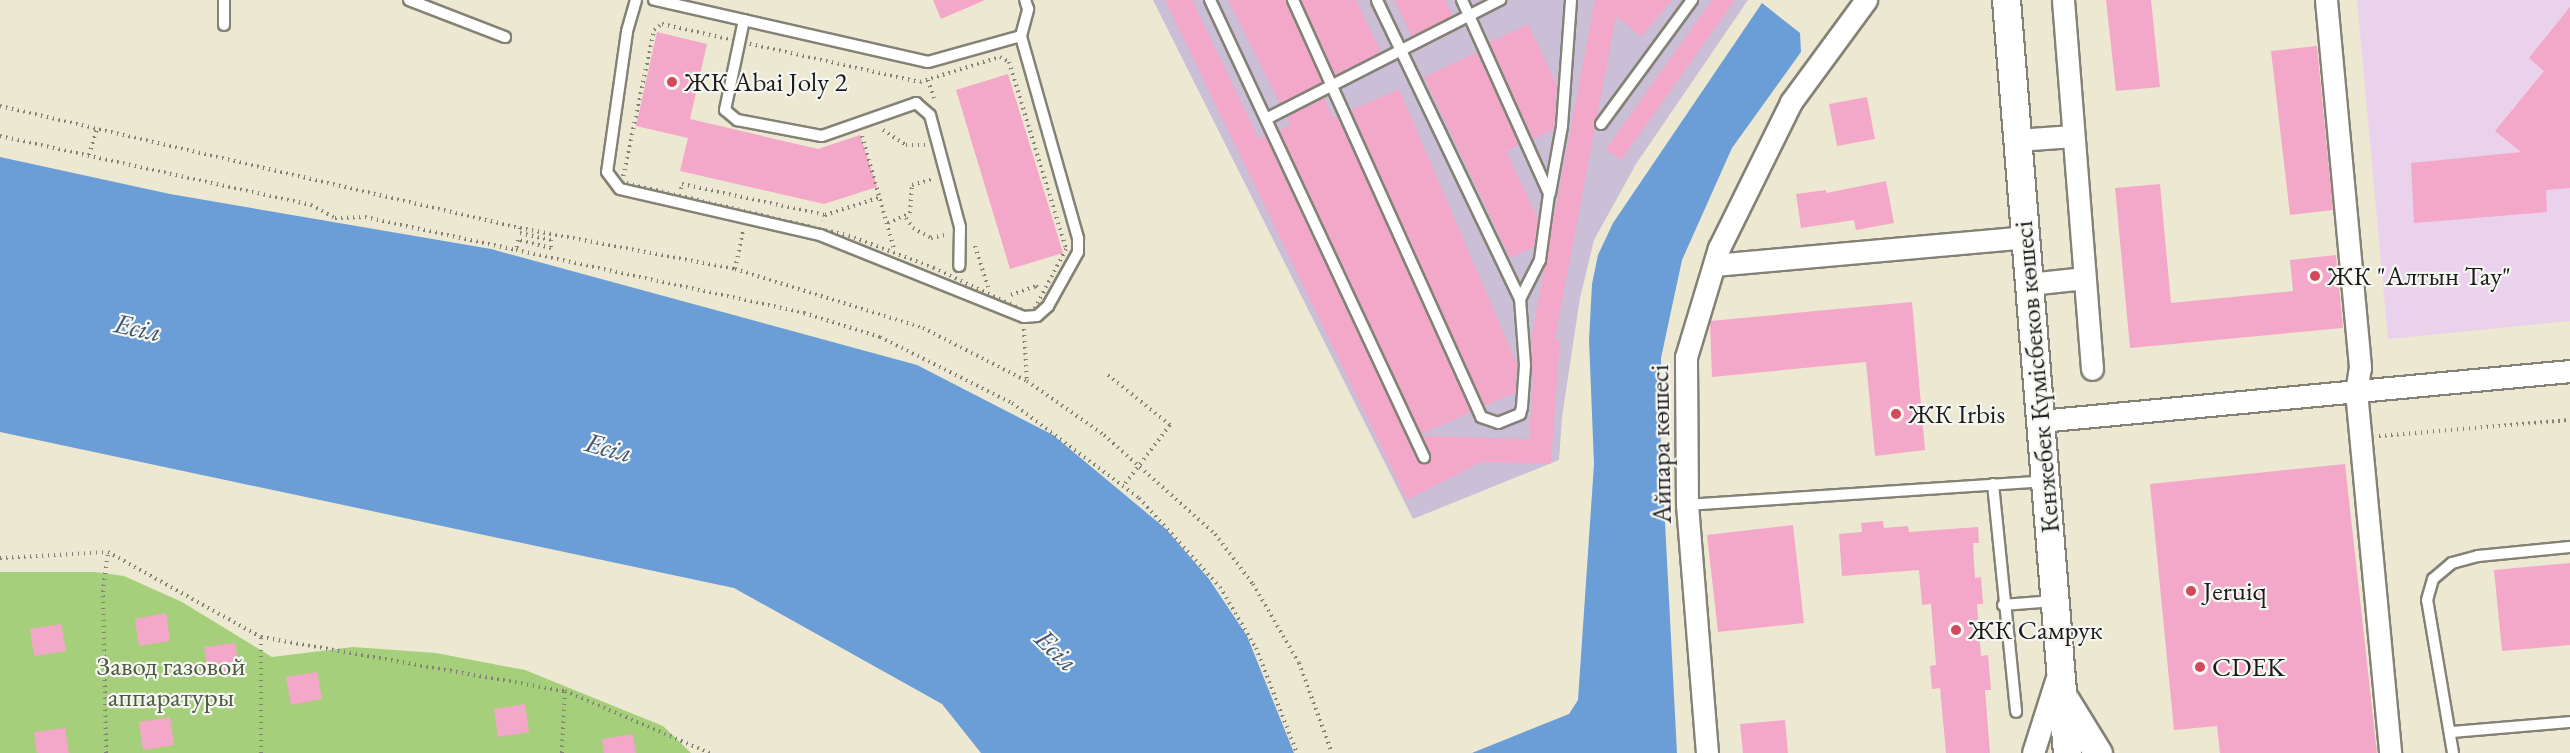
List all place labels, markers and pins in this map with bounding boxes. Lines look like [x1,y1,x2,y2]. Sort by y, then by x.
place label: ЖК Abai Joly 2 [684,66,847,98]
marker: ЖК Abai Joly 2 [665,75,679,89]
place label: ЖК "Алтын Тау" [2327,260,2511,292]
marker: ЖК "Алтын Тау" [2308,269,2322,283]
place label: ЖК Irbis [1908,398,2005,430]
marker: ЖК Irbis [1889,407,1903,421]
place label: Jeruiq [2203,575,2267,607]
marker: Jeruiq [2184,584,2198,598]
place label: ЖК Самрук [1968,614,2103,646]
marker: ЖК Самрук [1949,623,1963,637]
place label: CDEK [2212,651,2285,683]
marker: CDEK [2193,660,2207,674]

